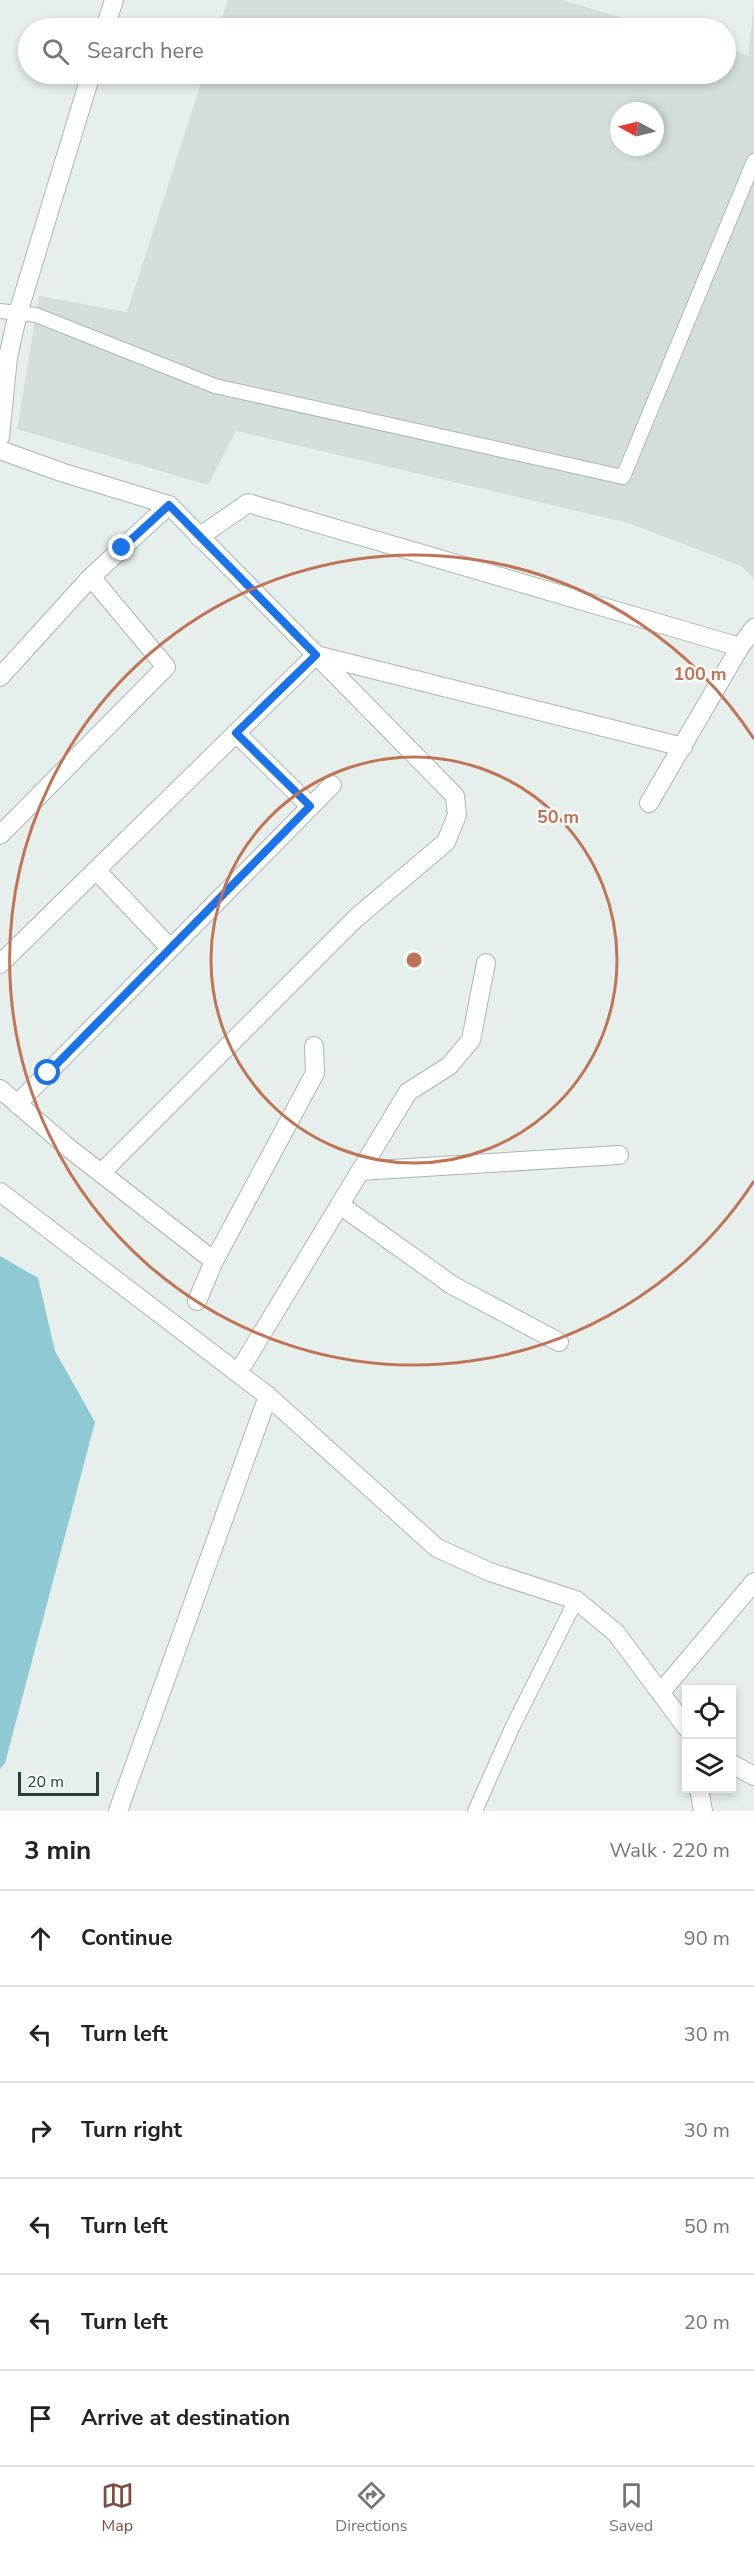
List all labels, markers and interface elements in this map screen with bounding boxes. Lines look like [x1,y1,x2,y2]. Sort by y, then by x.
search box [18,18,736,84]
icon: search [39,35,72,68]
text: Search here [87,36,204,66]
north arrow [610,102,664,156]
route end [108,534,134,560]
text: 100 m [673,662,727,686]
text: 50 m [537,805,579,829]
centre of rings [404,950,424,970]
route start [34,1059,60,1085]
map controls [682,1685,736,1793]
button: locate [682,1685,736,1739]
button: layers [682,1739,736,1793]
scale bar [18,1769,99,1796]
text: 20 m [27,1771,64,1793]
text: 3 min [24,1833,91,1868]
text: Walk · 220 m [610,1837,730,1864]
icon: ahead [24,1922,57,1955]
text: Continue [81,1923,172,1953]
text: 90 m [684,1925,730,1952]
icon: left [24,2018,57,2051]
text: Turn left [81,2019,168,2049]
text: 30 m [684,2021,730,2048]
icon: right [24,2114,57,2147]
text: Turn right [81,2115,182,2145]
text: 30 m [684,2117,730,2144]
icon: left [24,2210,57,2243]
text: Turn left [81,2211,168,2241]
text: 50 m [684,2213,730,2240]
icon: left [24,2306,57,2339]
text: Turn left [81,2307,168,2337]
text: 20 m [684,2309,730,2336]
icon: arrive [24,2402,57,2435]
text: Arrive at destination [81,2403,290,2433]
tab: Map [101,2479,134,2537]
tab: Directions [335,2479,407,2537]
tab: Saved [609,2479,653,2537]

